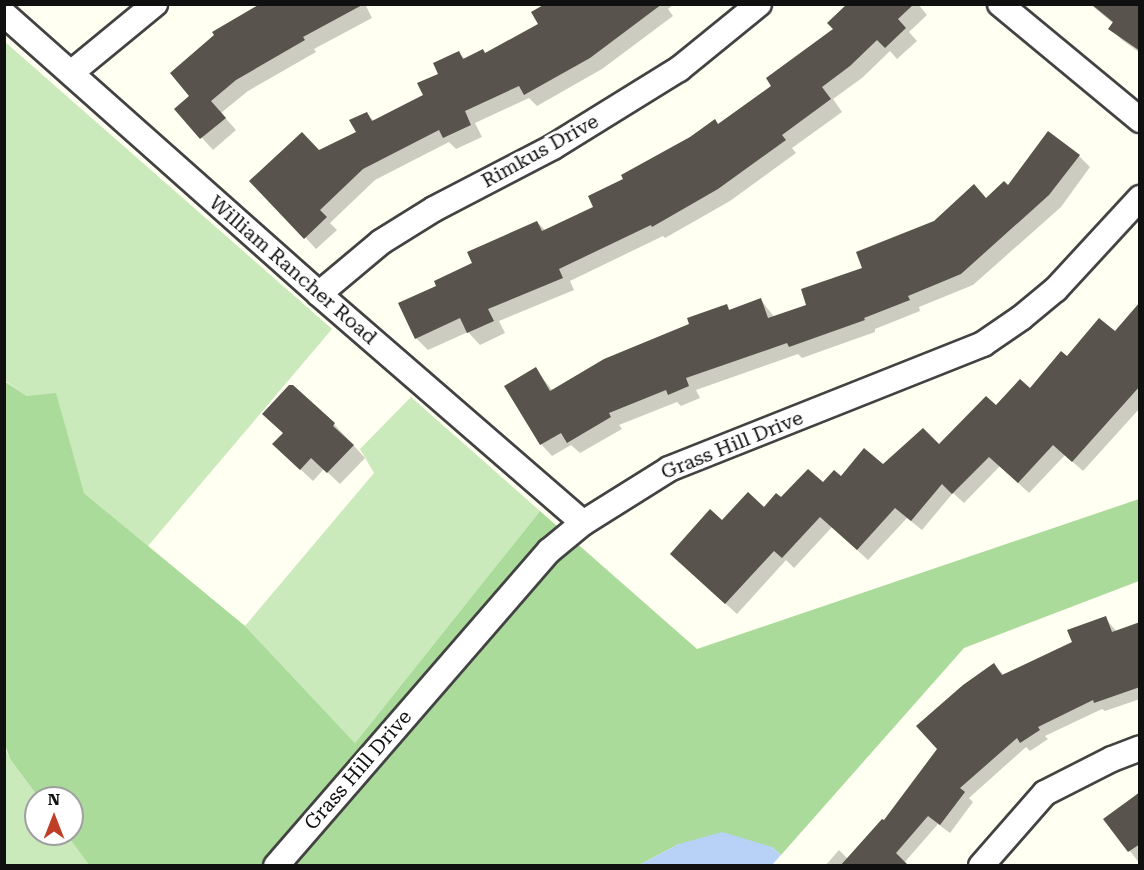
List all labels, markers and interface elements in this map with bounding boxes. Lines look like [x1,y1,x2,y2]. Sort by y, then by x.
street label: Rimkus Drive [477,109,603,193]
street label: William Rancher Road [204,191,382,349]
street label: Grass Hill Drive [657,406,807,484]
street label: Grass Hill Drive [299,705,417,835]
north arrow [24,786,84,846]
text: N [48,790,60,809]

